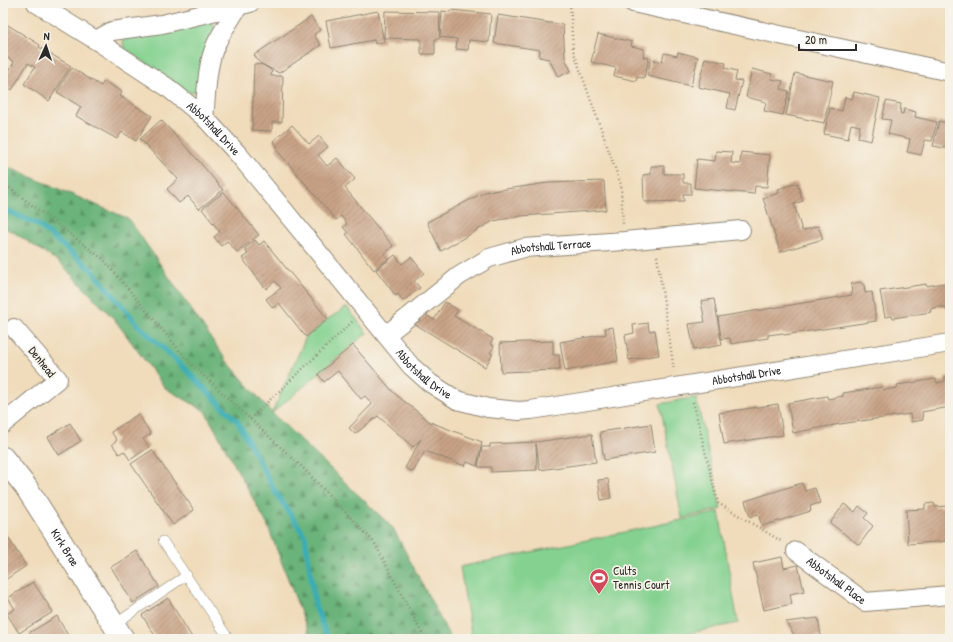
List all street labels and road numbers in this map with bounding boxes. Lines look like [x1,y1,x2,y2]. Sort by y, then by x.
street label: Abbotshall Drive [183,97,244,159]
street label: Abbotshall Terrace [508,234,592,259]
street label: Denhead [25,343,60,381]
street label: Abbotshall Drive [392,345,455,403]
street label: Abbotshall Drive [711,361,782,389]
street label: Kirk Brae [47,525,84,570]
street label: Abbotshall Place [803,553,870,608]

